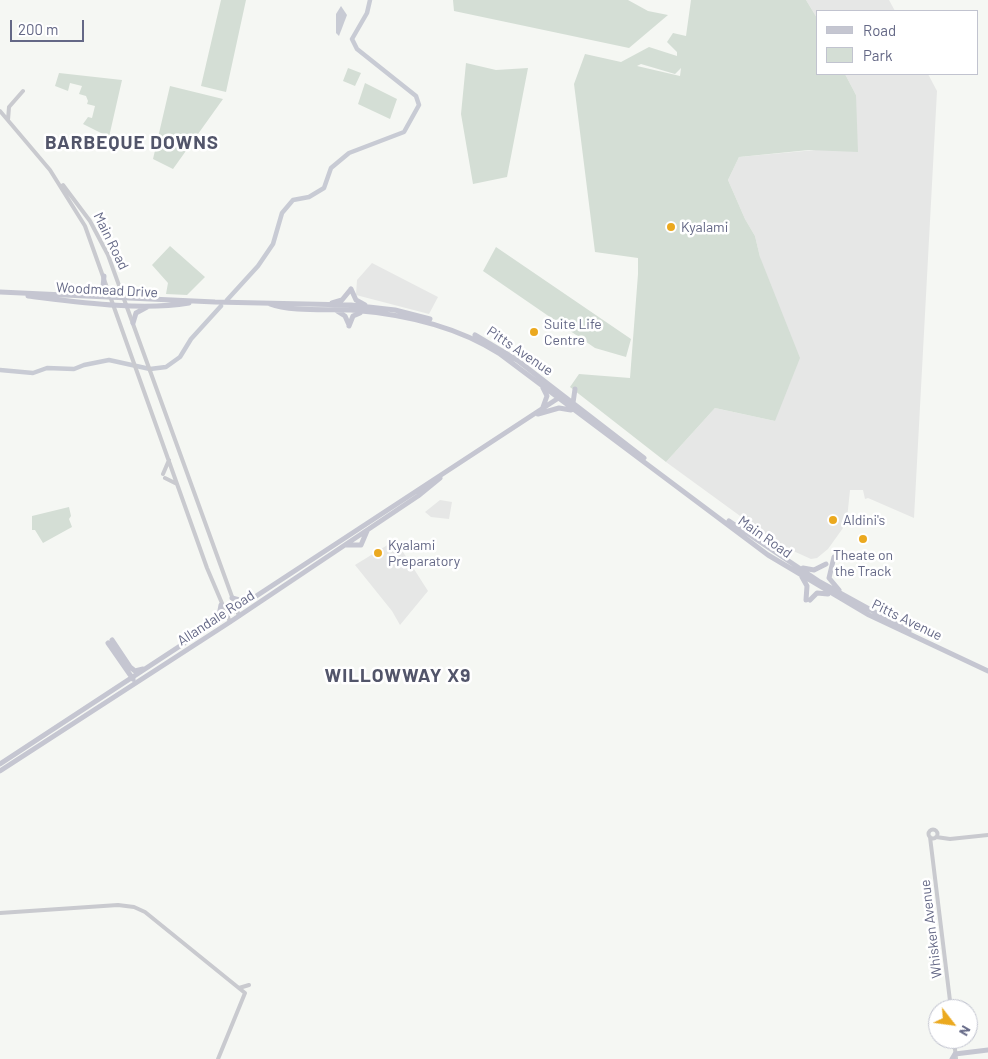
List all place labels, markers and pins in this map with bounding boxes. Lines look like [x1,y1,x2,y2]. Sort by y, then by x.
place label: Kyalami [681,219,728,235]
marker: Kyalami [665,221,677,233]
place label: Suite Life Centre [544,316,602,348]
marker: Suite Life Centre [528,326,540,338]
place label: Aldini's [843,512,885,528]
marker: Aldini's [827,514,839,526]
marker: Theate on the Track [857,533,869,545]
place label: Kyalami Preparatory [388,537,460,570]
marker: Kyalami Preparatory [372,547,384,559]
place label: Theate on the Track [833,547,893,580]

